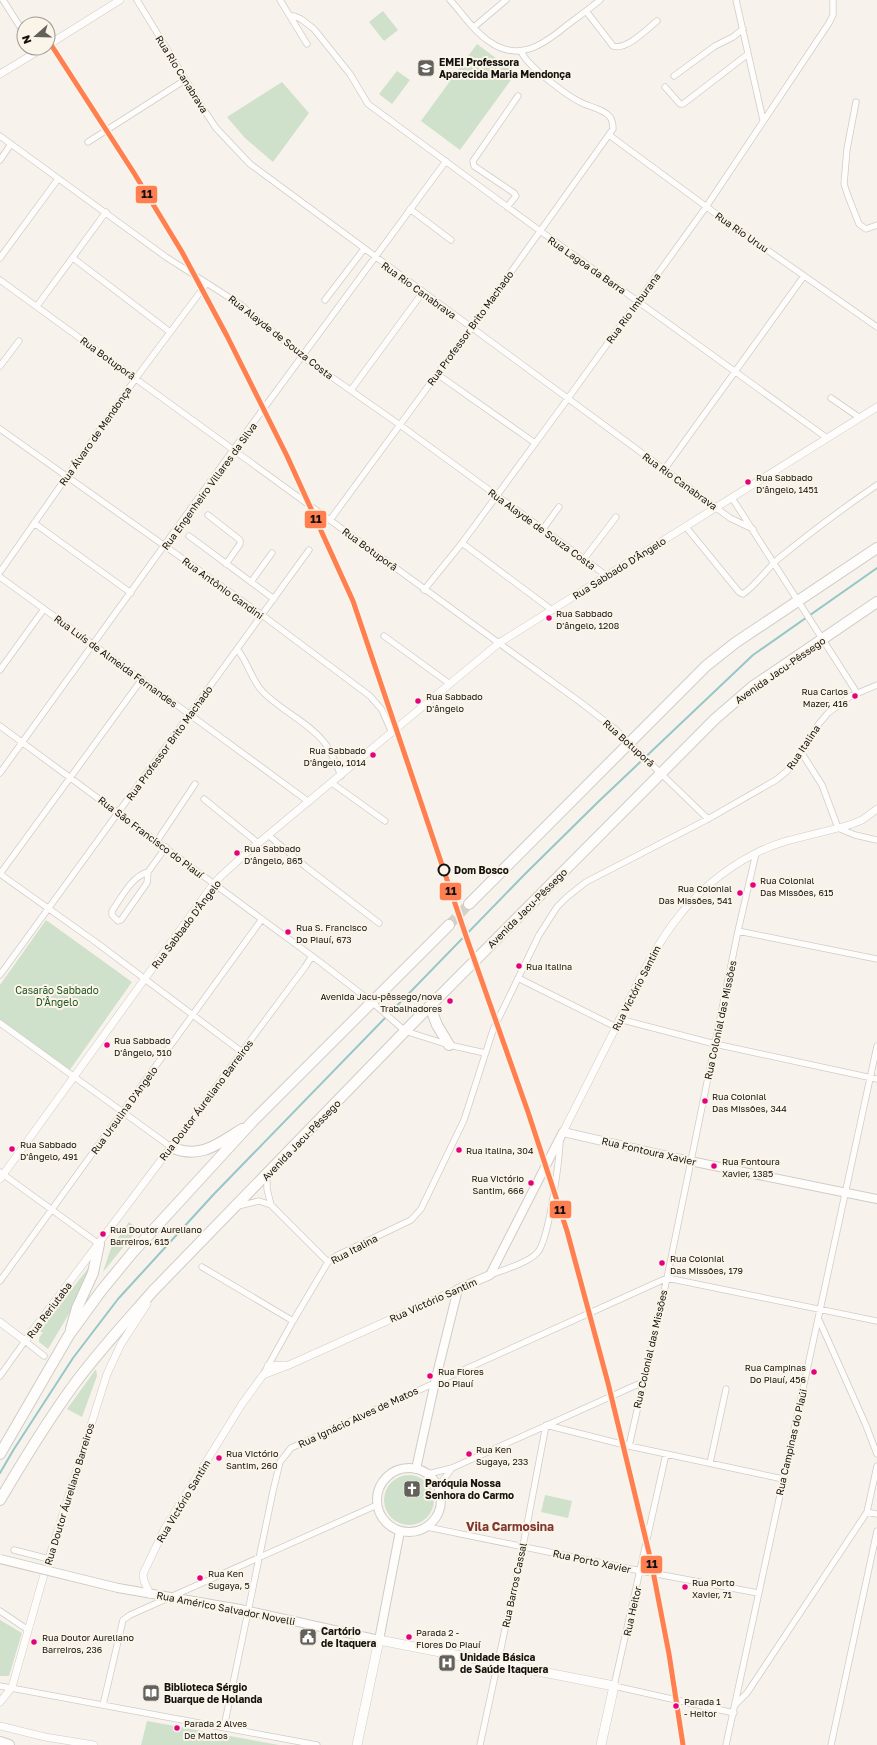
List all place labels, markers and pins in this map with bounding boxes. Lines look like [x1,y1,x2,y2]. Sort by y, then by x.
place label: EMEI Professora Aparecida Maria Mendonça [439,56,571,80]
school or university icon: EMEI Professora Aparecida Maria Mendonça [416,58,436,78]
place label: Rua Sabbado D'ângelo, 1451 [756,472,819,495]
marker: Rua Sabbado D'ângelo, 1451 [743,477,753,487]
place label: Rua Sabbado D'ângelo, 1208 [556,608,619,631]
marker: Rua Sabbado D'ângelo, 1208 [544,613,554,623]
place label: Rua Carlos Mazer, 416 [802,686,848,709]
place label: Rua Sabbado D'ângelo [426,691,483,714]
marker: Rua Carlos Mazer, 416 [850,691,860,701]
marker: Rua Sabbado D'ângelo [413,696,423,706]
place label: Rua Sabbado D'ângelo, 1014 [304,745,367,768]
marker: Rua Sabbado D'ângelo, 1014 [368,750,378,760]
place label: Rua Sabbado D'ângelo, 865 [244,843,303,866]
marker: Rua Sabbado D'ângelo, 865 [232,848,242,858]
marker: Dom Bosco [437,863,451,877]
place label: Dom Bosco [454,864,509,876]
place label: Rua Colonial Das Missões, 615 [760,875,833,898]
marker: Rua Colonial Das Missões, 615 [748,880,758,890]
place label: Rua Colonial Das Missões, 541 [658,883,733,906]
marker: Rua Colonial Das Missões, 541 [735,888,745,898]
place label: Rua S. Francisco Do Piauí, 673 [296,922,367,945]
marker: Rua S. Francisco Do Piauí, 673 [283,927,293,937]
marker: Rua Italina [514,961,524,971]
place label: Rua Italina [526,961,572,972]
place label: Avenida Jacu-pêssego/nova Trabalhadores [320,991,442,1014]
marker: Avenida Jacu-pêssego/nova Trabalhadores [445,996,455,1006]
place label: Rua Sabbado D'ângelo, 510 [114,1035,172,1058]
marker: Rua Sabbado D'ângelo, 510 [102,1040,112,1050]
place label: Rua Colonial Das Missões, 344 [712,1091,787,1114]
marker: Rua Colonial Das Missões, 344 [700,1096,710,1106]
place label: Rua Sabbado D'ângelo, 491 [20,1139,79,1162]
marker: Rua Sabbado D'ângelo, 491 [7,1144,17,1154]
marker: Rua Italina, 304 [454,1145,464,1155]
place label: Rua Italina, 304 [466,1145,534,1156]
place label: Rua Fontoura Xavier, 1385 [722,1156,780,1179]
marker: Rua Fontoura Xavier, 1385 [709,1161,719,1171]
place label: Rua Victório Santim, 666 [472,1173,524,1196]
marker: Rua Victório Santim, 666 [526,1178,536,1188]
place label: Rua Doutor Aureliano Barreiros, 615 [110,1224,202,1247]
marker: Rua Doutor Aureliano Barreiros, 615 [98,1229,108,1239]
place label: Rua Colonial Das Missões, 179 [670,1253,743,1276]
marker: Rua Colonial Das Missões, 179 [657,1258,667,1268]
place label: Rua Campinas Do Piauí, 456 [745,1362,806,1385]
place label: Rua Flores Do Piauí [438,1366,484,1389]
marker: Rua Campinas Do Piauí, 456 [809,1367,819,1377]
marker: Rua Flores Do Piauí [425,1371,435,1381]
place label: Rua Ken Sugaya, 233 [476,1444,528,1467]
place label: Rua Victório Santim, 260 [226,1448,278,1471]
marker: Rua Ken Sugaya, 233 [464,1449,474,1459]
marker: Rua Victório Santim, 260 [214,1453,224,1463]
place label: Paróquia Nossa Senhora do Carmo [425,1477,514,1501]
church icon: Paróquia Nossa Senhora do Carmo [402,1479,422,1499]
place label: Rua Ken Sugaya, 5 [208,1568,250,1591]
marker: Rua Ken Sugaya, 5 [195,1573,205,1583]
place label: Rua Porto Xavier, 71 [692,1577,735,1600]
marker: Rua Porto Xavier, 71 [680,1582,690,1592]
place label: Cartório de Itaquera [321,1625,377,1649]
public building icon: Cartório de Itaquera [298,1627,318,1647]
place label: Parada 2 - Flores Do Piauí [416,1627,481,1650]
place label: Rua Doutor Aureliano Barreiros, 236 [42,1632,134,1655]
marker: Parada 2 - Flores Do Piauí [404,1632,414,1642]
marker: Rua Doutor Aureliano Barreiros, 236 [29,1637,39,1647]
place label: Unidade Básica de Saúde Itaquera [460,1651,549,1675]
hospital icon: Unidade Básica de Saúde Itaquera [437,1653,457,1673]
place label: Biblioteca Sérgio Buarque de Holanda [164,1681,263,1705]
library icon: Biblioteca Sérgio Buarque de Holanda [141,1683,161,1703]
place label: Parada 1 - Heitor [684,1696,721,1719]
marker: Parada 1 - Heitor [671,1701,681,1711]
place label: Parada 2 Alves De Mattos [184,1718,247,1741]
marker: Parada 2 Alves De Mattos [172,1723,182,1733]

